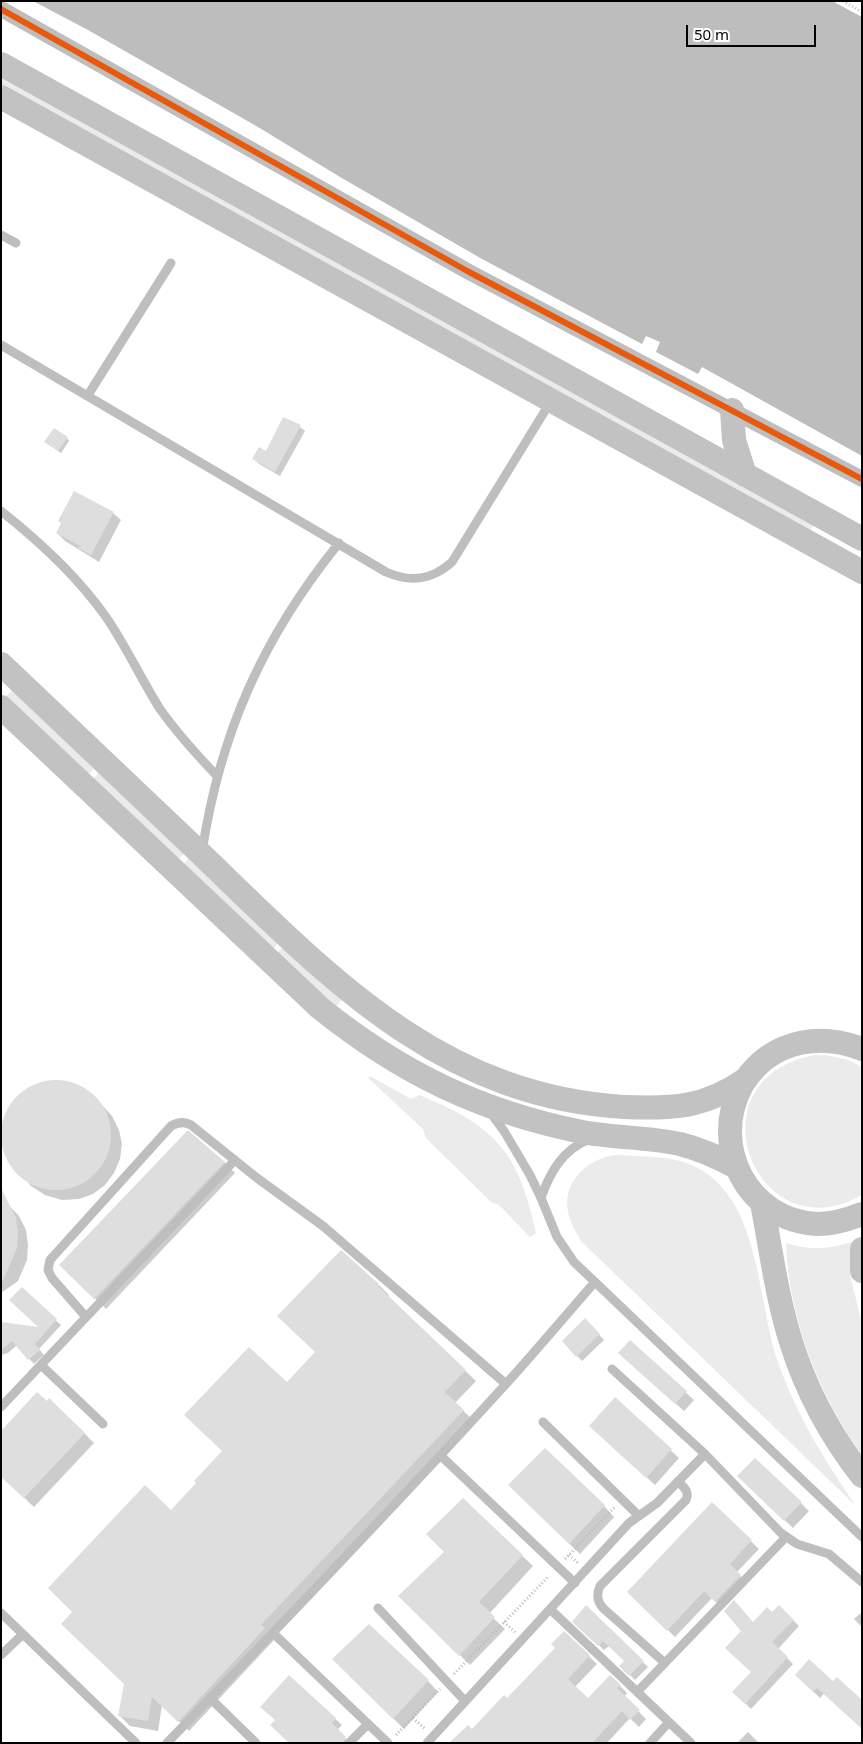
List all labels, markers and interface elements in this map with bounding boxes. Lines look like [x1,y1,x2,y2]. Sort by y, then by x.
scale bar [688,15,818,47]
text: 50 m [694,24,729,44]

